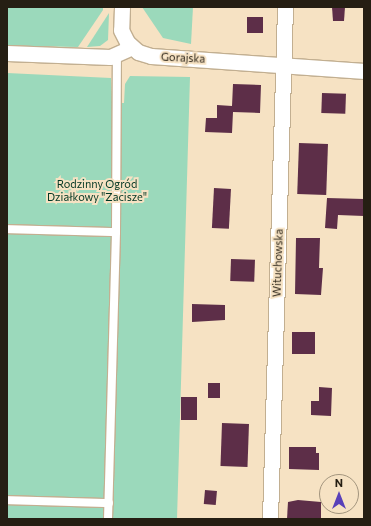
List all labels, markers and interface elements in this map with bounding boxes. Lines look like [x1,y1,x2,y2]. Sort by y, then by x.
street label: Gorajska [161,50,205,66]
park label: Rodzinny Ogród Działkowy "Zacisze" [47,178,147,204]
street label: Wituchowska [270,229,286,297]
north arrow [319,474,359,514]
text: N [335,476,343,489]

